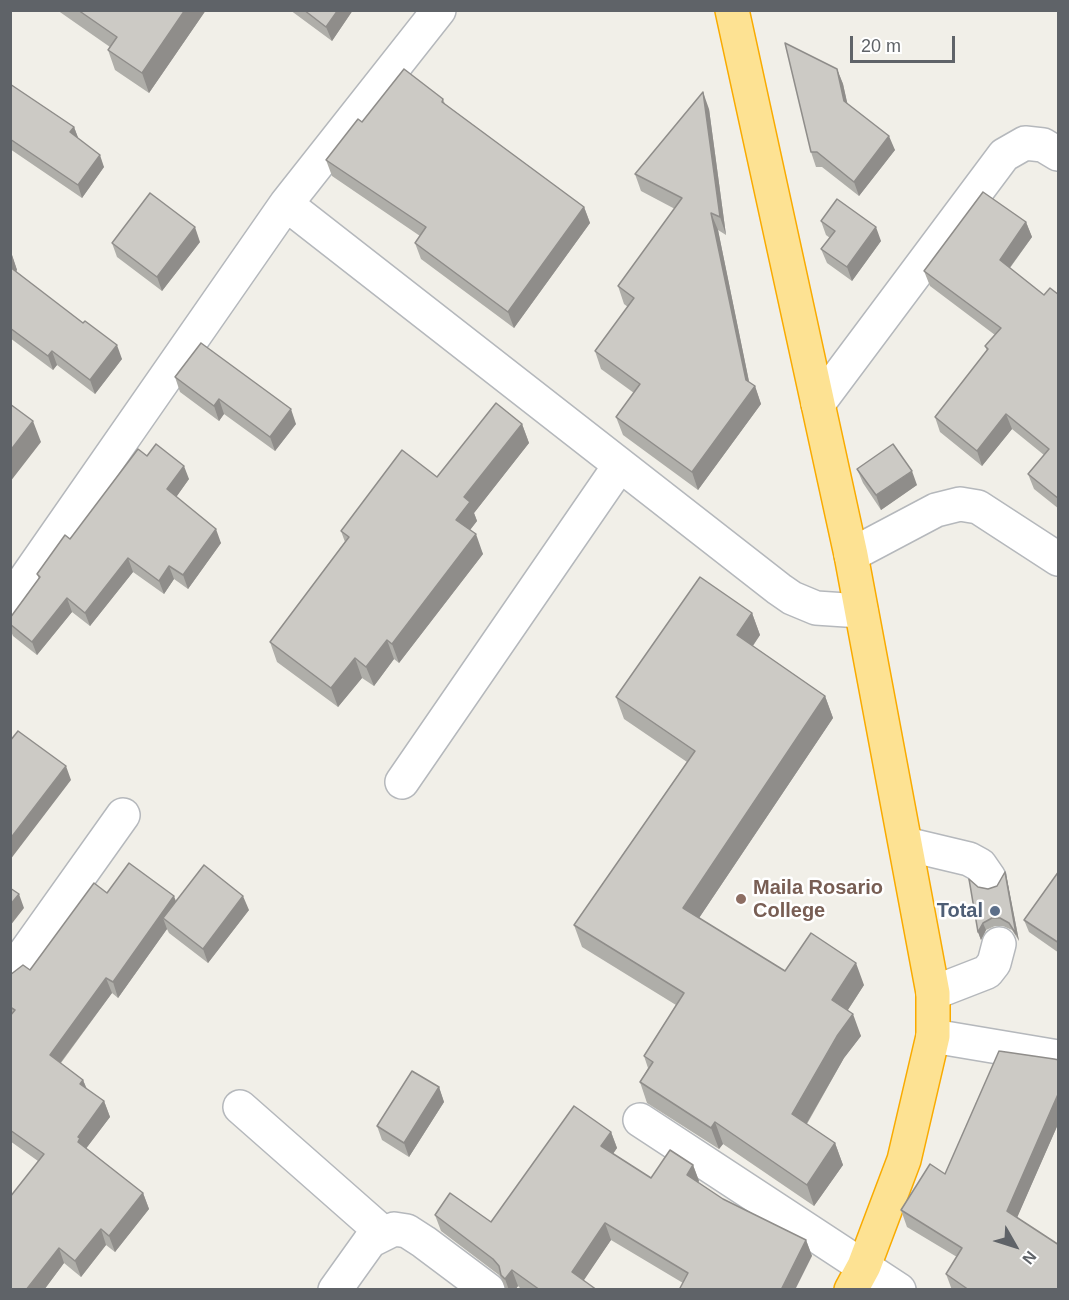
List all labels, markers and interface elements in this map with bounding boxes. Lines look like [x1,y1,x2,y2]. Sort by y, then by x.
scale bar [853,24,958,62]
text: 20 m [861,36,901,56]
place label: Maila Rosario College [753,876,883,923]
marker: Maila Rosario College [734,892,748,906]
place label: Total [937,899,983,923]
marker: Total [988,904,1002,918]
north arrow [985,1216,1045,1276]
text: N [1019,1248,1040,1267]

